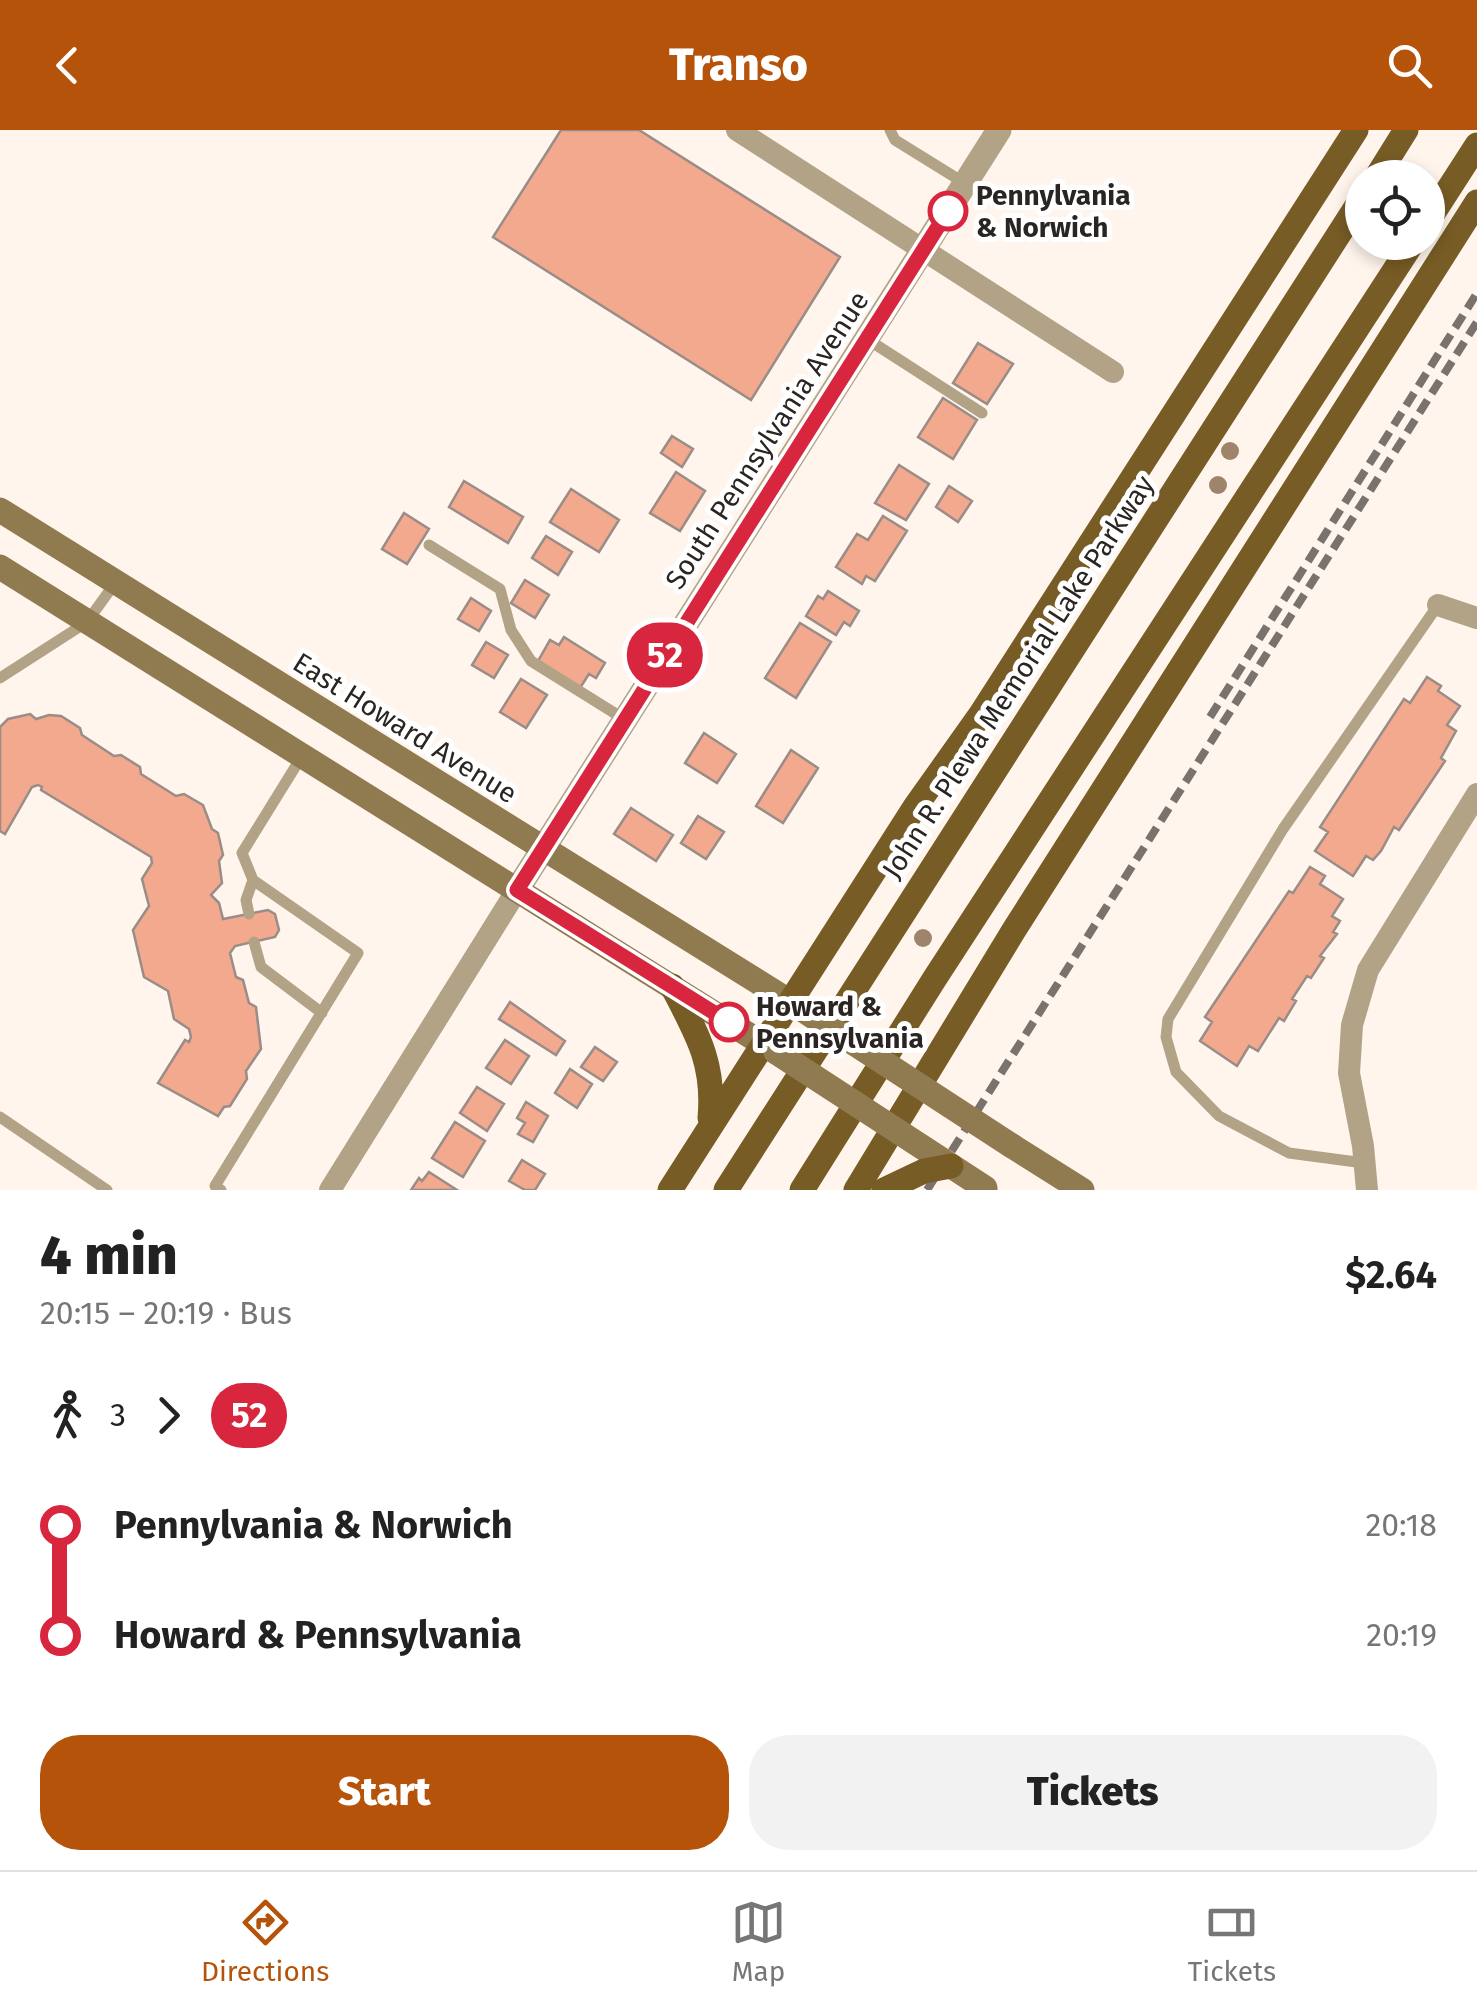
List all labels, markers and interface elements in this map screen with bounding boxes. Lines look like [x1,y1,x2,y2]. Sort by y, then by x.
icon: back [40,38,95,93]
text: Transo [669,38,808,92]
icon: search [1382,38,1437,93]
map controls [1345,160,1445,260]
button: locate [1345,160,1445,260]
place label: Pennylvania & Norwich [976,179,1131,244]
marker: Pennylvania & Norwich [929,192,967,230]
street label: South Pennsylvania Avenue [658,285,876,595]
street label: John R. Plewa Memorial Lake Parkway [875,469,1161,885]
line badge: 52 [620,622,710,688]
text: 52 [647,634,683,676]
street label: East Howard Avenue [287,646,523,810]
place label: Howard & Pennsylvania [756,990,924,1055]
marker: Howard & Pennsylvania [710,1003,748,1041]
text: 4 min [40,1223,178,1289]
text: $2.64 [1345,1252,1437,1298]
text: 20:15 – 20:19 · Bus [40,1294,292,1332]
icon: walk [40,1388,95,1443]
icon: forward [141,1388,196,1443]
text: 52 [231,1394,267,1436]
text: 3 [110,1396,126,1434]
text: Pennylvania & Norwich [114,1502,513,1548]
text: 20:18 [1365,1506,1437,1544]
text: Howard & Pennsylvania [114,1612,522,1658]
text: 20:19 [1366,1616,1437,1654]
button: Start [40,1735,729,1850]
button: Tickets [749,1735,1437,1850]
tab: Directions [201,1895,329,1988]
tab: Map [731,1895,786,1988]
tab: Tickets [1188,1895,1276,1988]

